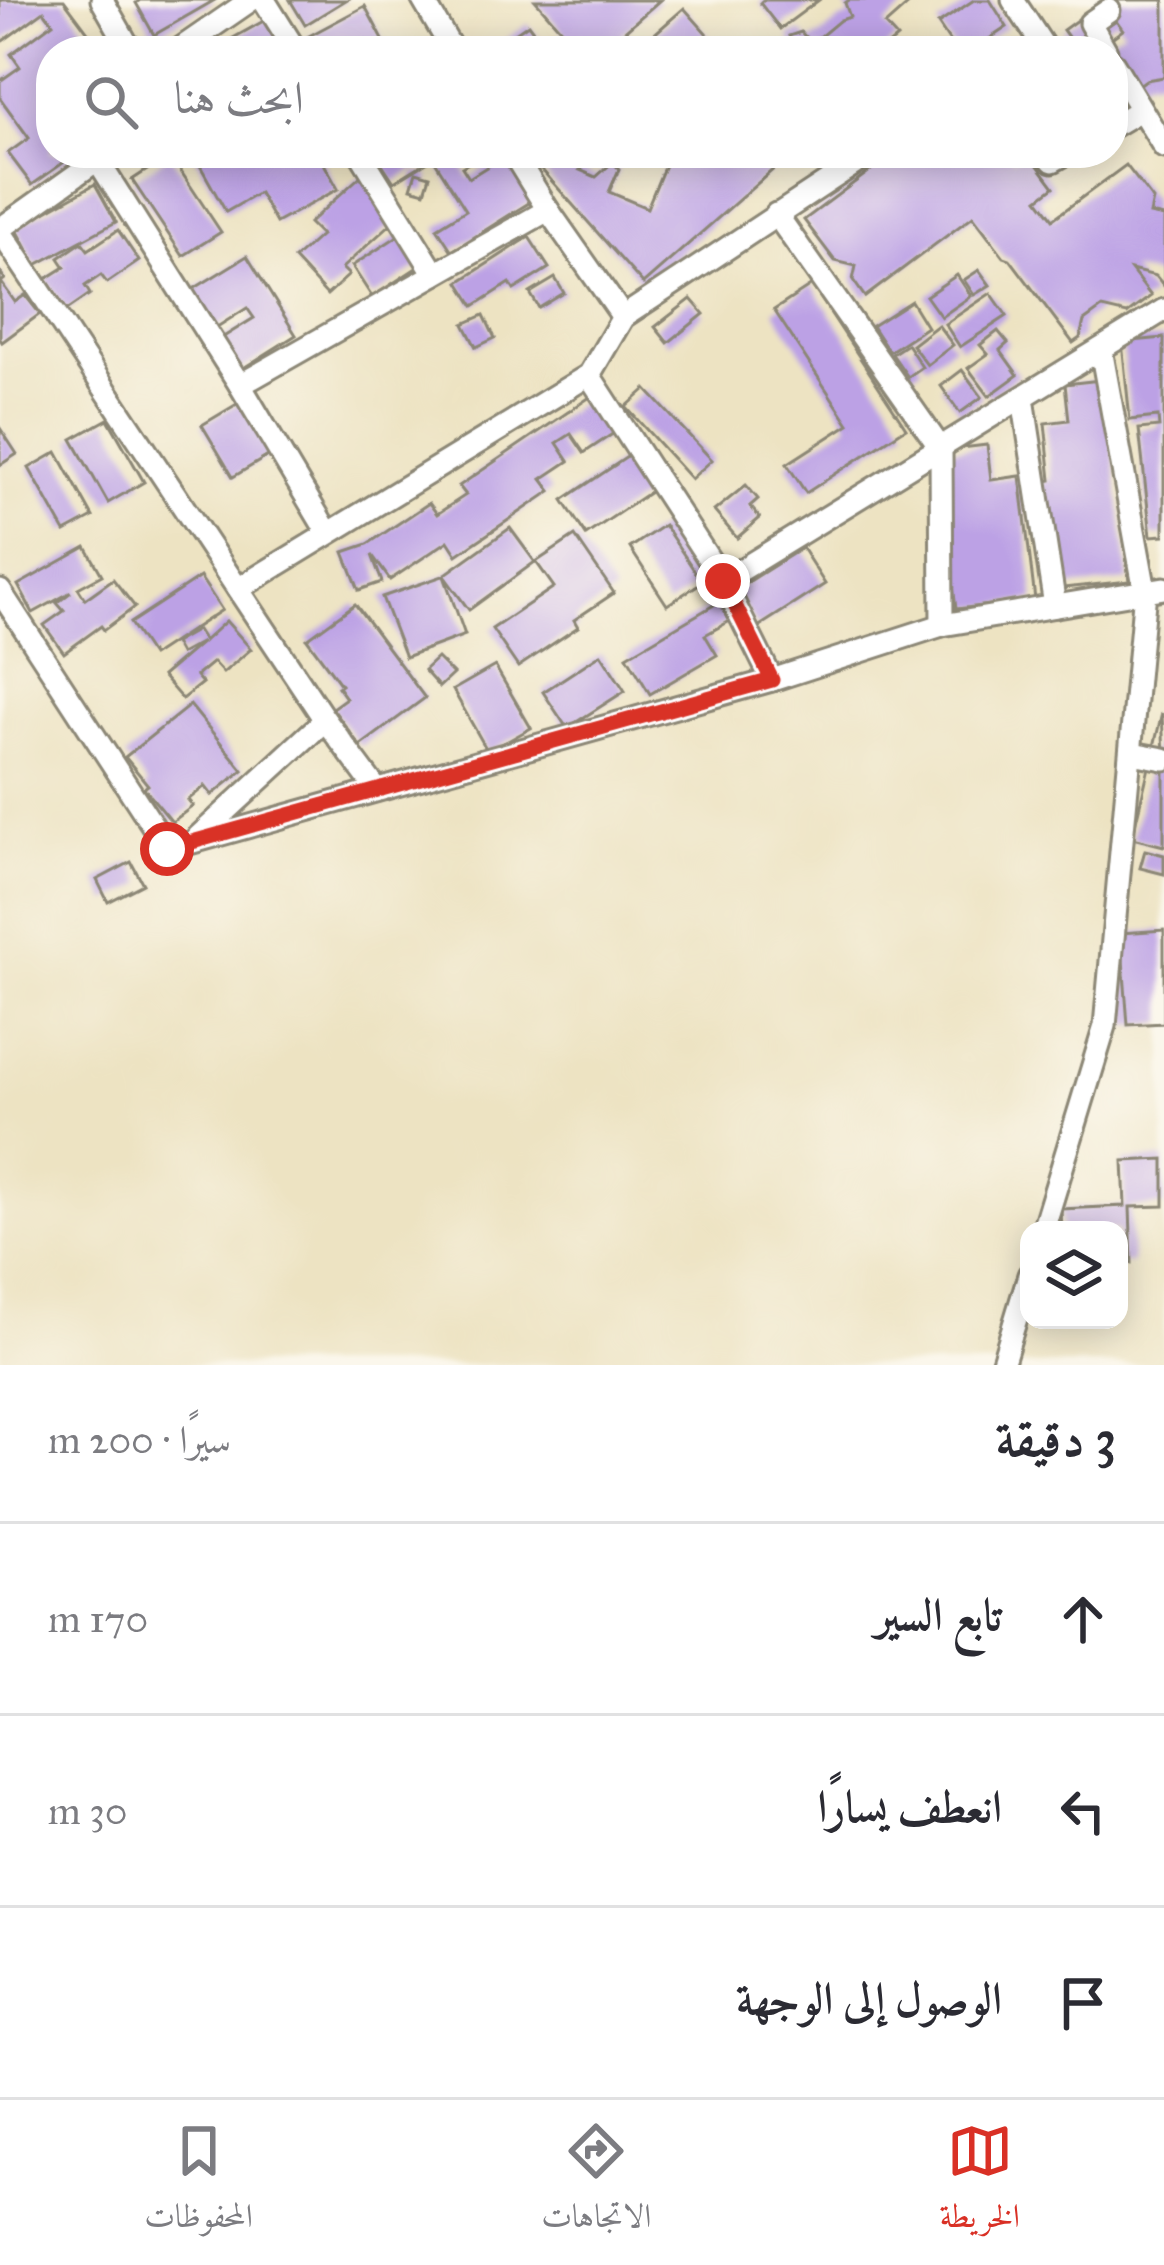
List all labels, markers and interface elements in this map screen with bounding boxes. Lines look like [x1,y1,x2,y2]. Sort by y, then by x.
search box [36,36,1128,168]
icon: search [78,69,144,135]
text: ابحث هنا [174,70,304,125]
route end [696,554,750,608]
route start [140,822,194,876]
map controls [1020,1221,1128,1329]
button: layers [1020,1221,1128,1329]
text: 3 دقيقة [996,1408,1116,1470]
text: سيرًا · 200 m [48,1416,231,1464]
icon: ahead [1050,1586,1116,1652]
text: تابع السير [875,1587,1002,1642]
text: 170 m [48,1595,148,1643]
icon: left [1050,1778,1116,1844]
text: انعطف يسارًا [817,1779,1002,1834]
text: 30 m [48,1787,127,1835]
icon: arrive [1050,1970,1116,2036]
text: الوصول إلى الوجهة [736,1971,1002,2026]
tab: المحفوظات [144,2118,253,2248]
tab: الاتجاهات [541,2118,651,2248]
tab: الخريطة [940,2118,1020,2248]

